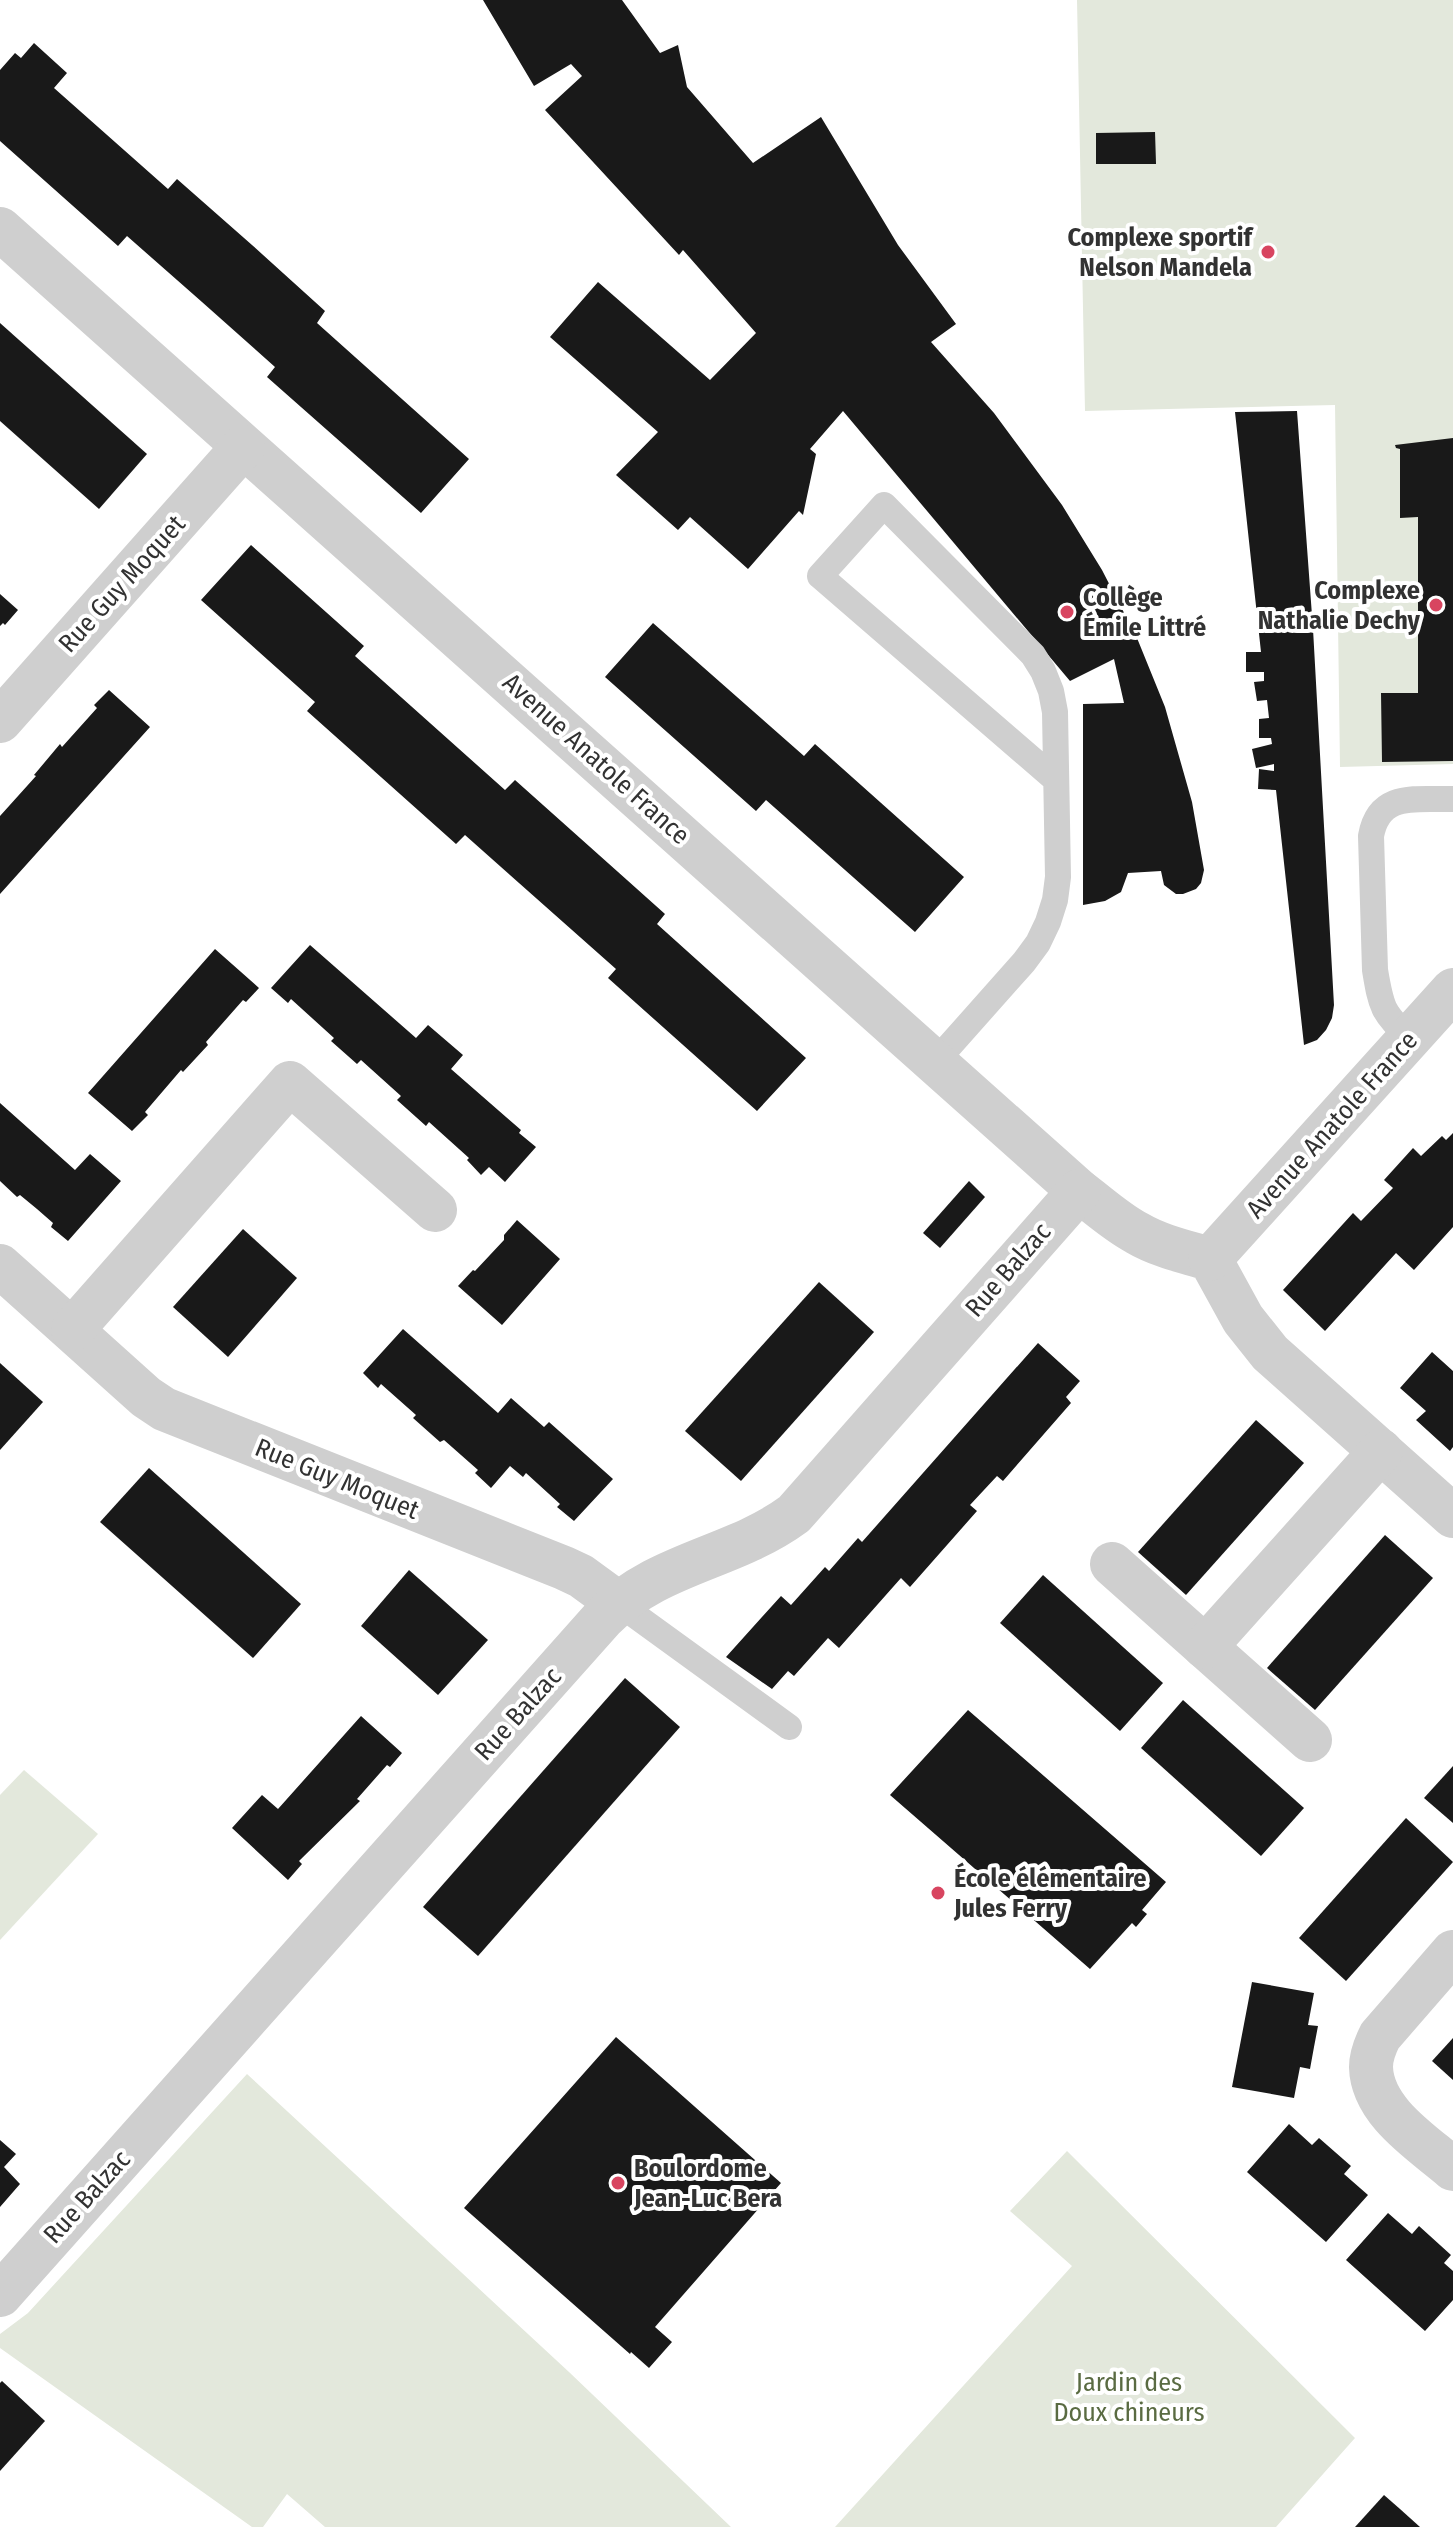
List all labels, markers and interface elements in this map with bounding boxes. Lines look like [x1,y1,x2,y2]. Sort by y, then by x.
place label: Complexe sportif Nelson Mandela [1067,222,1254,283]
marker: Complexe sportif Nelson Mandela [1259,243,1277,261]
street label: Rue Guy Moquet [52,509,192,659]
place label: Complexe Nathalie Dechy [1258,575,1421,636]
place label: Collège Émile Littré [1083,582,1206,643]
marker: Complexe Nathalie Dechy [1427,596,1445,614]
marker: Collège Émile Littré [1058,603,1076,621]
street label: Avenue Anatole France [496,667,696,851]
street label: Avenue Anatole France [1240,1025,1424,1225]
street label: Rue Balzac [959,1217,1057,1323]
street label: Rue Guy Moquet [251,1432,424,1526]
street label: Rue Balzac [468,1661,568,1767]
place label: École élémentaire Jules Ferry [953,1862,1147,1924]
marker: École élémentaire Jules Ferry [929,1884,947,1902]
street label: Rue Balzac [37,2144,137,2250]
place label: Boulordome Jean-Luc Bera [633,2153,782,2214]
marker: Boulordome Jean-Luc Bera [609,2174,627,2192]
park label: Jardin des Doux chineurs [1053,2367,1205,2428]

